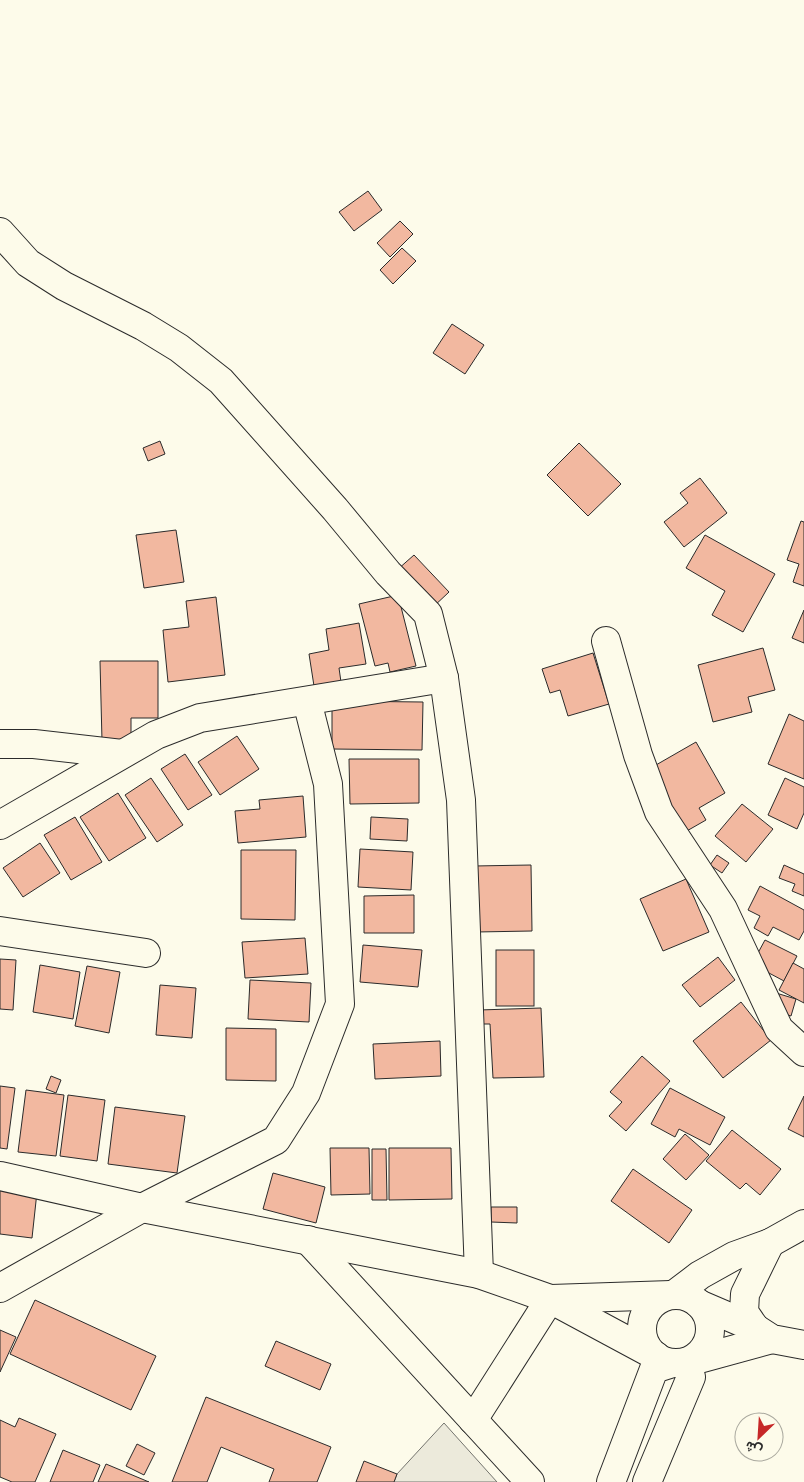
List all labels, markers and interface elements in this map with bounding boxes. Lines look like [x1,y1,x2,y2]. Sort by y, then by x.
north arrow [734,1412,784,1462]
text: ش [742,1437,765,1460]

